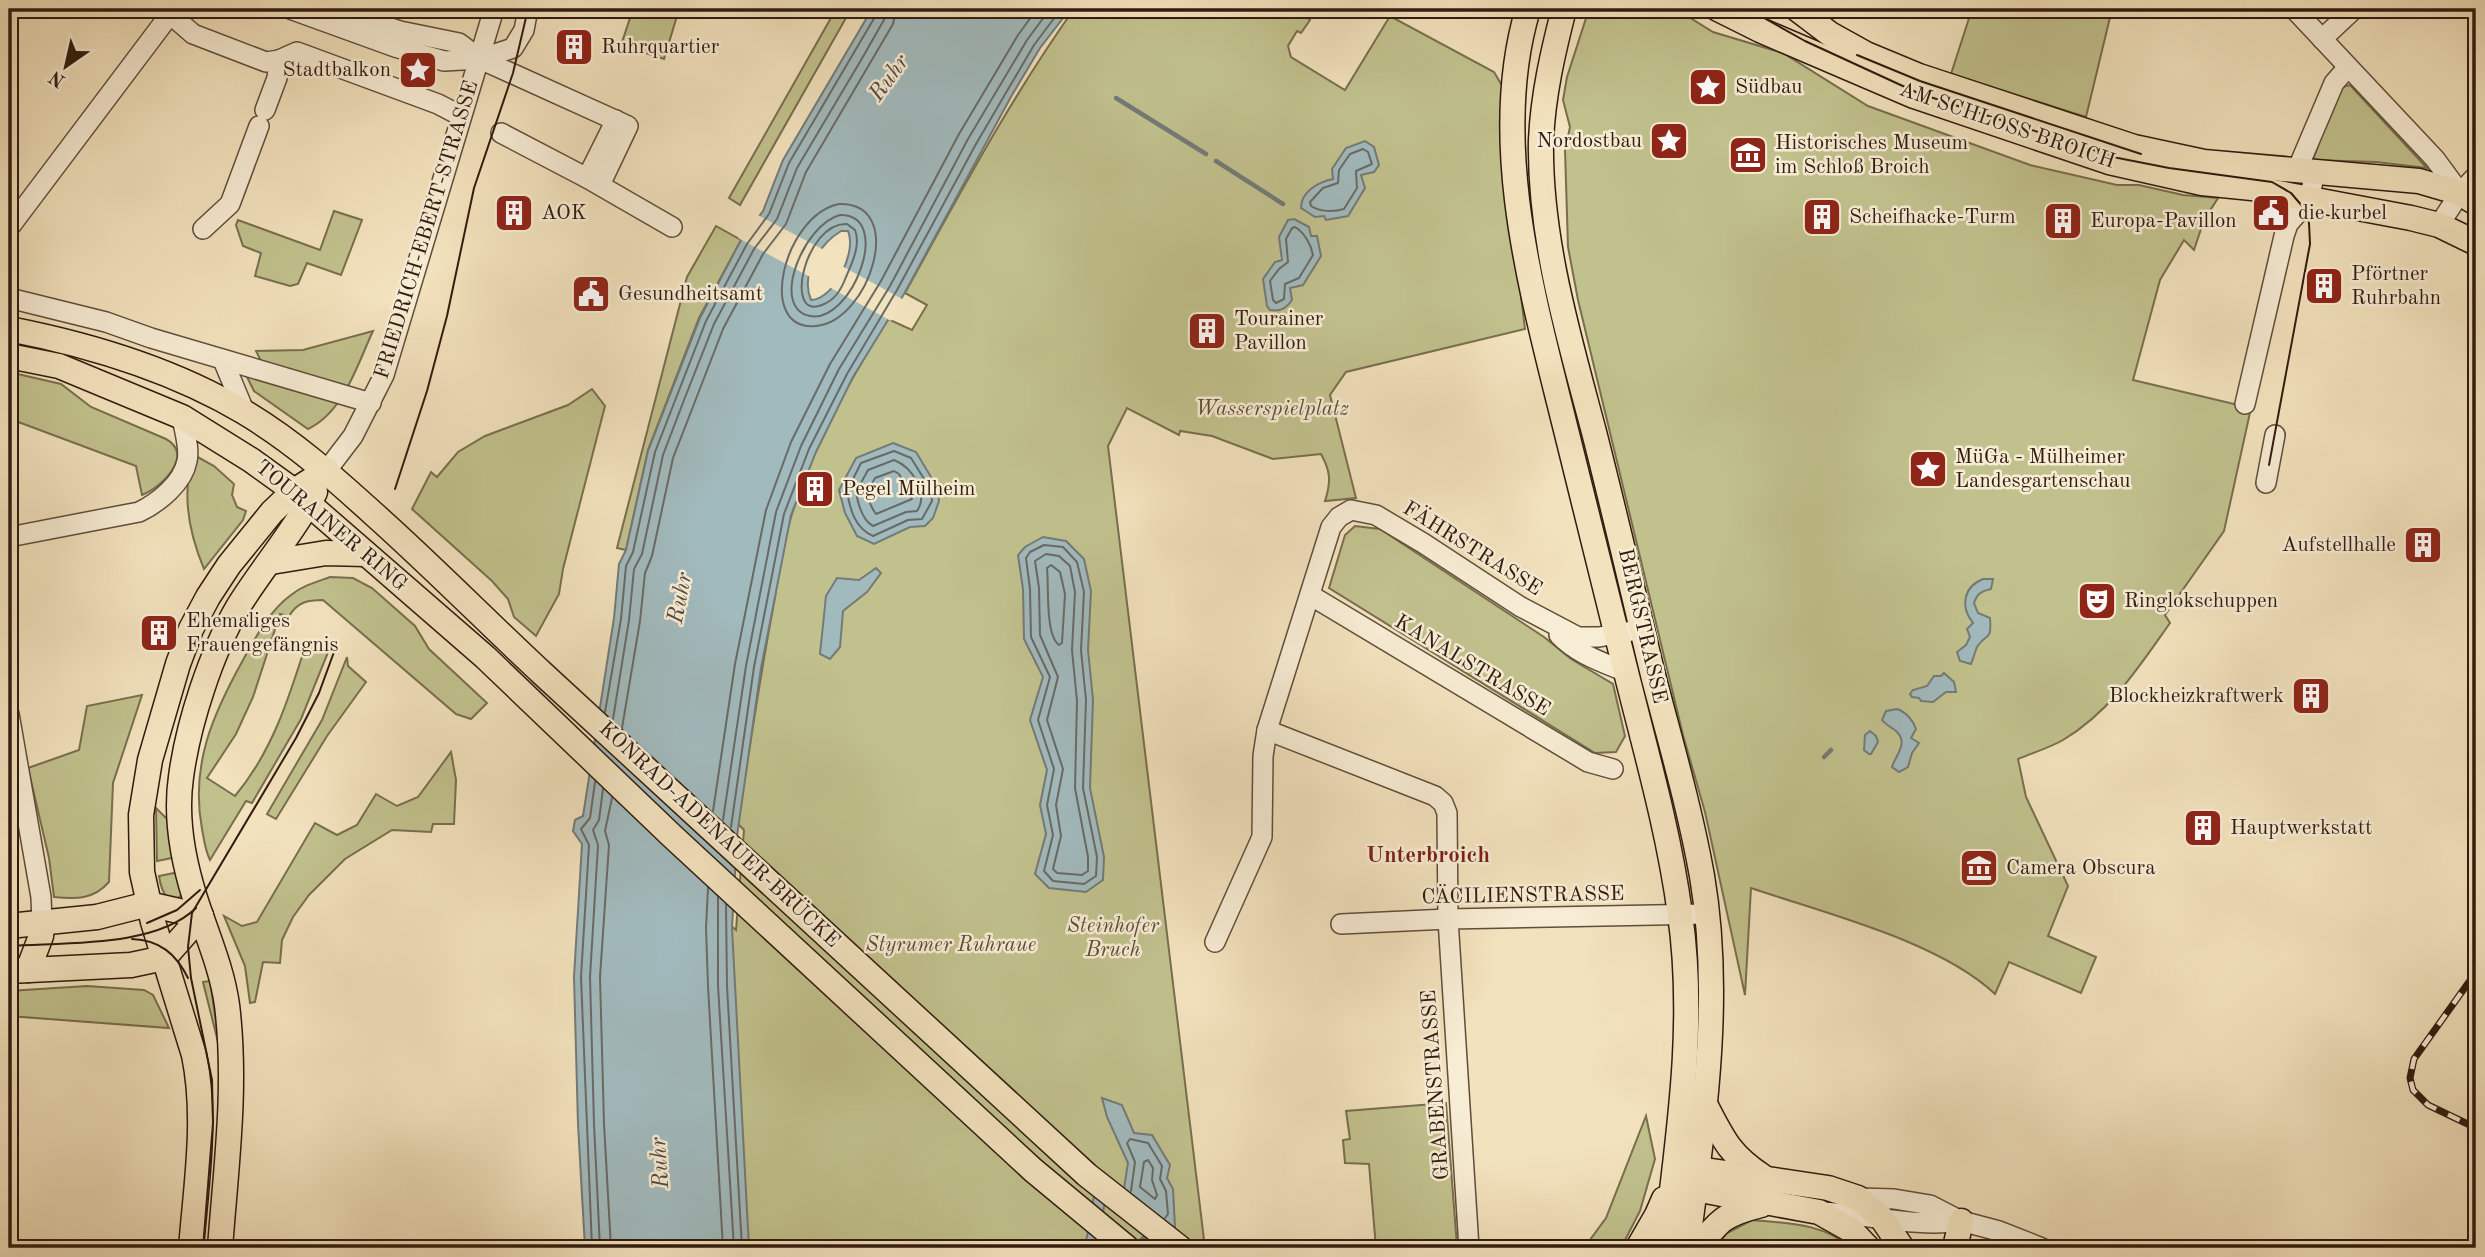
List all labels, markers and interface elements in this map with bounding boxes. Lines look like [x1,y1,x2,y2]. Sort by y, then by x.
building icon: Ruhrquartier [553,26,595,68]
north arrow [32,32,102,102]
place label: Ruhrquartier [601,37,720,58]
place icon: Stadtbalkon [397,49,439,91]
water label: Ruhr [864,50,914,106]
place label: Stadtbalkon [282,60,391,81]
text: N [46,66,69,90]
place icon: Südbau [1687,66,1729,108]
place label: Südbau [1735,77,1803,98]
street label: FRIEDRICH-EBERT-STRASSE [371,78,483,382]
street label: AM SCHLOSS BROICH [1896,79,2118,173]
place icon: Nordostbau [1648,120,1690,162]
place label: Nordostbau [1537,131,1642,152]
place label: Historisches Museum im Schloß Broich [1775,133,1968,178]
museum icon: Historisches Museum im Schloß Broich [1727,134,1769,176]
building icon: AOK [493,192,535,234]
public building icon: die kurbel [2250,192,2292,234]
building icon: Scheifhacke-Turm [1801,196,1843,238]
building icon: Europa-Pavillon [2042,200,2084,242]
place label: AOK [541,203,587,224]
place label: die kurbel [2298,203,2387,224]
place label: Scheifhacke-Turm [1849,207,2016,228]
place label: Europa-Pavillon [2090,211,2237,232]
place label: Pförtner Ruhrbahn [2351,264,2441,309]
building icon: Pförtner Ruhrbahn [2303,265,2345,307]
public building icon: Gesundheitsamt [570,273,612,315]
place label: Gesundheitsamt [618,284,763,305]
place label: Tourainer Pavillon [1234,309,1324,354]
building icon: Tourainer Pavillon [1186,310,1228,352]
park label: Wasserspielplatz [1195,399,1349,420]
place label: MüGa - Mülheimer Landesgartenschau [1955,447,2130,492]
place icon: MüGa - Mülheimer Landesgartenschau [1907,448,1949,490]
street label: TOURAINER RING [251,457,411,595]
building icon: Pegel Mülheim [794,468,836,510]
place label: Pegel Mülheim [842,479,975,500]
street label: FÄHRSTRASSE [1399,494,1547,600]
building icon: Aufstellhalle [2402,524,2444,566]
place label: Aufstellhalle [2282,535,2396,556]
street label: BERGSTRASSE [1614,546,1670,706]
water label: Ruhr [664,570,696,626]
theatre icon: Ringlokschuppen [2076,580,2118,622]
place label: Ringlokschuppen [2124,591,2278,612]
place label: Ehemaliges Frauengefängnis [186,611,339,656]
street label: KANALSTRASSE [1391,611,1553,721]
building icon: Ehemaliges Frauengefängnis [138,612,180,654]
building icon: Blockheizkraftwerk [2290,675,2332,717]
place label: Blockheizkraftwerk [2109,686,2284,707]
street label: KONRAD-ADENAUER-BRÜCKE [595,715,846,952]
building icon: Hauptwerkstatt [2182,807,2224,849]
place label: Hauptwerkstatt [2230,818,2372,839]
district label: Unterbroich [1366,844,1490,867]
museum icon: Camera Obscura [1958,847,2000,889]
place label: Camera Obscura [2006,858,2156,879]
street label: CÄCILIENSTRASSE [1421,880,1625,908]
park label: Steinhofer Bruch [1067,916,1160,961]
park label: Styrumer Ruhraue [866,935,1036,956]
street label: GRABENSTRASSE [1419,989,1453,1181]
water label: Ruhr [647,1135,673,1190]

